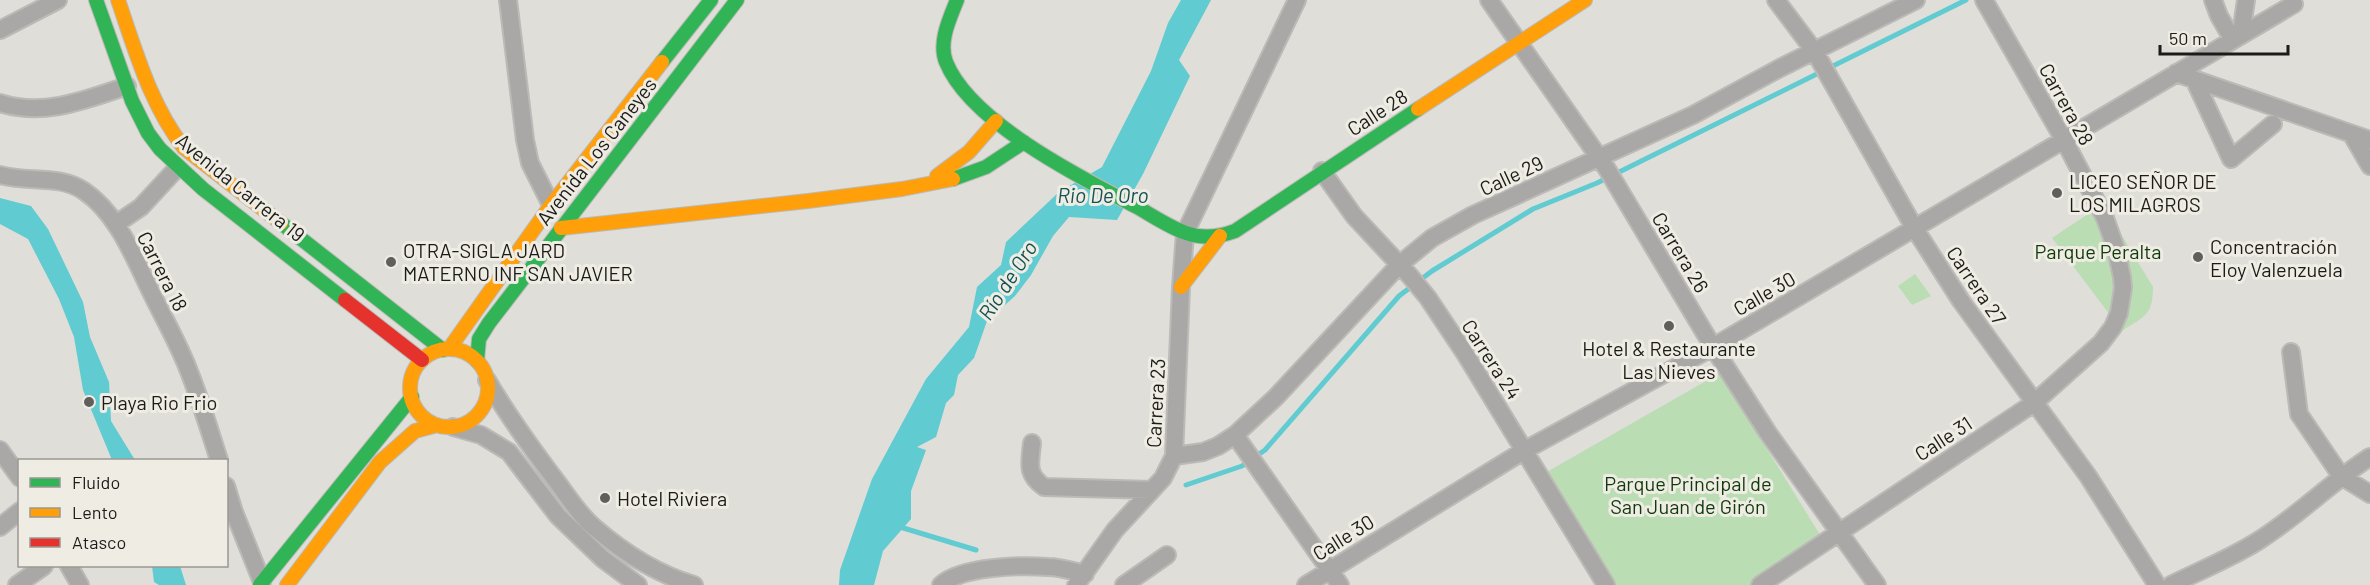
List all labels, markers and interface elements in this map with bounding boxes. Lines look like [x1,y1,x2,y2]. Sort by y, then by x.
scale bar [2160,18,2288,56]
text: 50 m [2169,27,2207,49]
street label: Carrera 28 [2035,59,2099,149]
street label: Avenida Los Caneyes [531,72,661,230]
street label: Calle 28 [1342,84,1412,140]
street label: Avenida Carrera 19 [172,128,310,246]
street label: Calle 29 [1475,150,1547,200]
place label: LICEO SEÑOR DE LOS MILAGROS [2069,169,2217,216]
water label: Rio De Oro [1057,182,1149,207]
marker: LICEO SEÑOR DE LOS MILAGROS [2050,186,2064,200]
street label: Carrera 26 [1648,207,1714,297]
street label: Carrera 18 [133,227,193,315]
place label: Concentración Eloy Valenzuela [2210,234,2343,281]
water label: Río de Oro [972,236,1042,324]
place label: OTRA-SIGLA JARD MATERNO INF SAN JAVIER [403,238,633,285]
park label: Parque Peralta [2034,239,2162,263]
street label: Carrera 27 [1942,241,2012,329]
marker: Concentración Eloy Valenzuela [2191,250,2205,264]
marker: OTRA-SIGLA JARD MATERNO INF SAN JAVIER [384,255,398,269]
street label: Calle 30 [1729,266,1799,320]
street label: Carrera 24 [1457,314,1527,404]
marker: Hotel & Restaurante Las Nieves [1662,319,1676,333]
place label: Hotel & Restaurante Las Nieves [1582,336,1756,383]
street label: Carrera 23 [1141,358,1169,448]
place label: Playa Rio Frio [101,390,217,414]
marker: Playa Rio Frio [82,395,96,409]
street label: Calle 31 [1910,411,1976,465]
legend [18,459,228,567]
text: Fluido [72,471,120,493]
park label: Parque Principal de San Juan de Girón [1604,471,1772,518]
place label: Hotel Riviera [617,486,727,510]
marker: Hotel Riviera [598,491,612,505]
text: Lento [72,501,118,523]
street label: Calle 30 [1308,509,1378,565]
text: Atasco [72,531,126,553]

